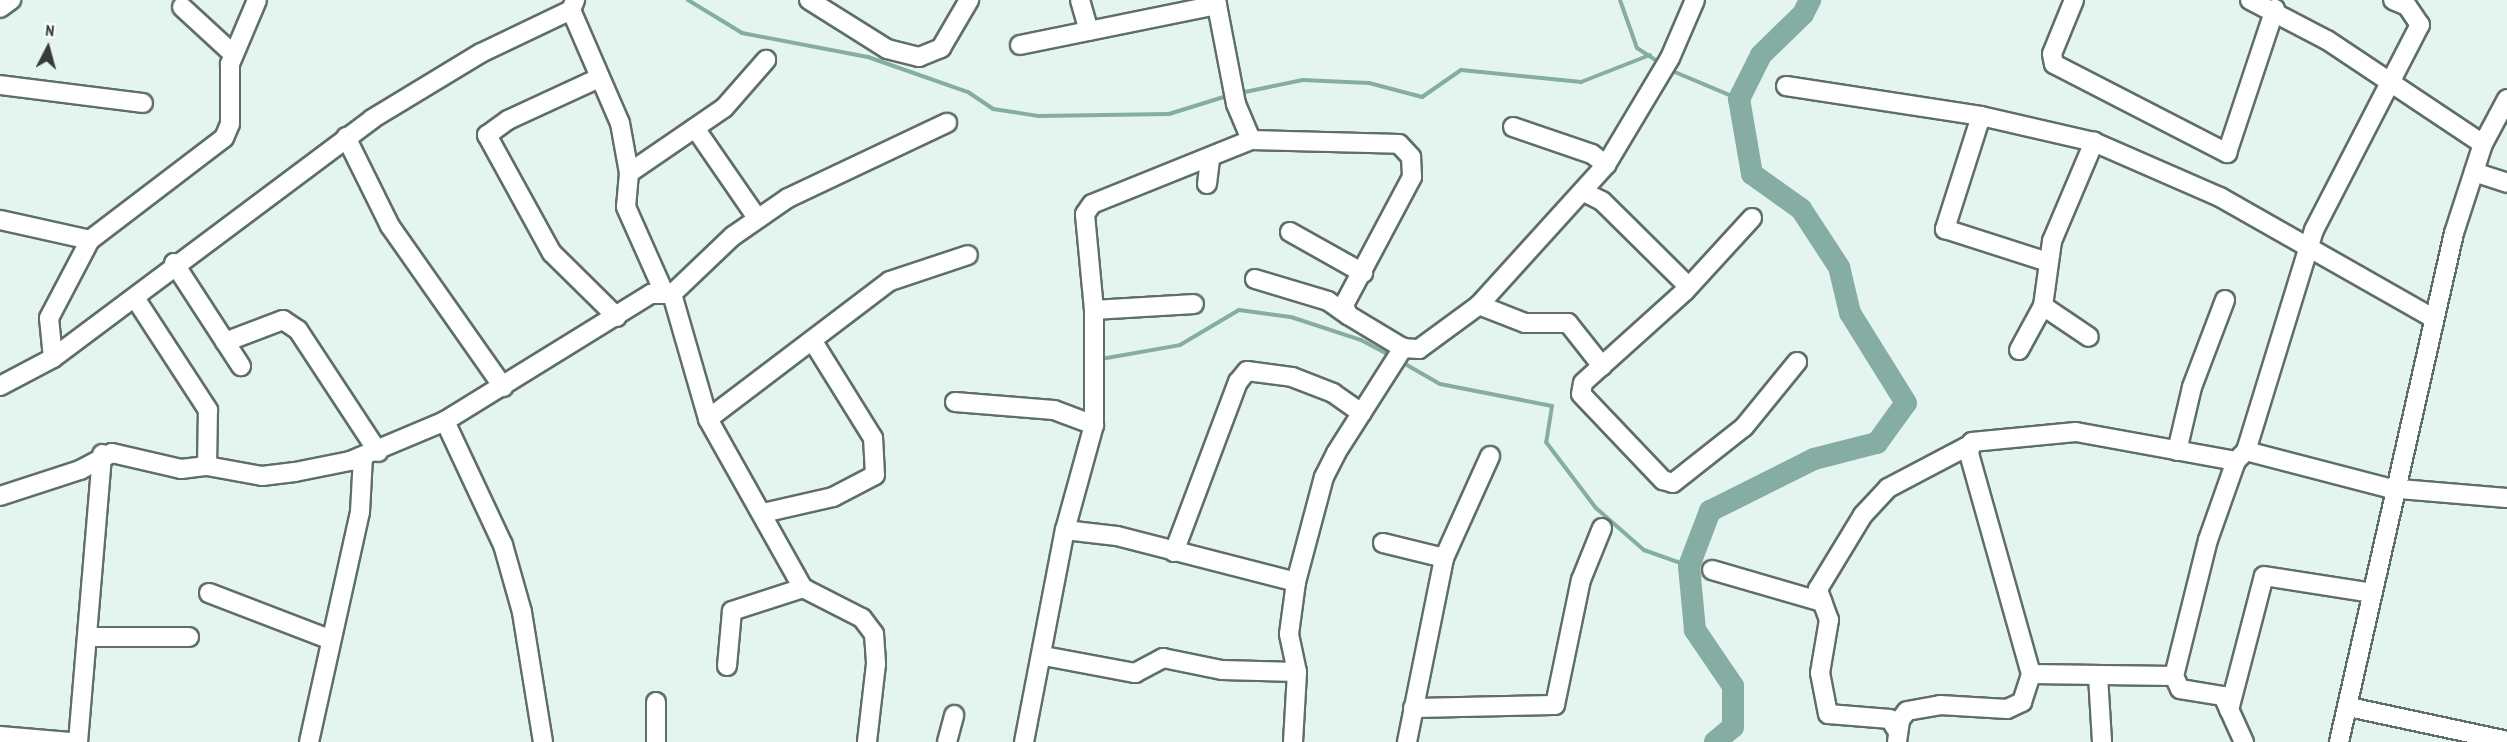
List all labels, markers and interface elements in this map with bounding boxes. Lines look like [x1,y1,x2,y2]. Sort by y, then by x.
north arrow [18,18,78,78]
text: N [45,20,55,40]

